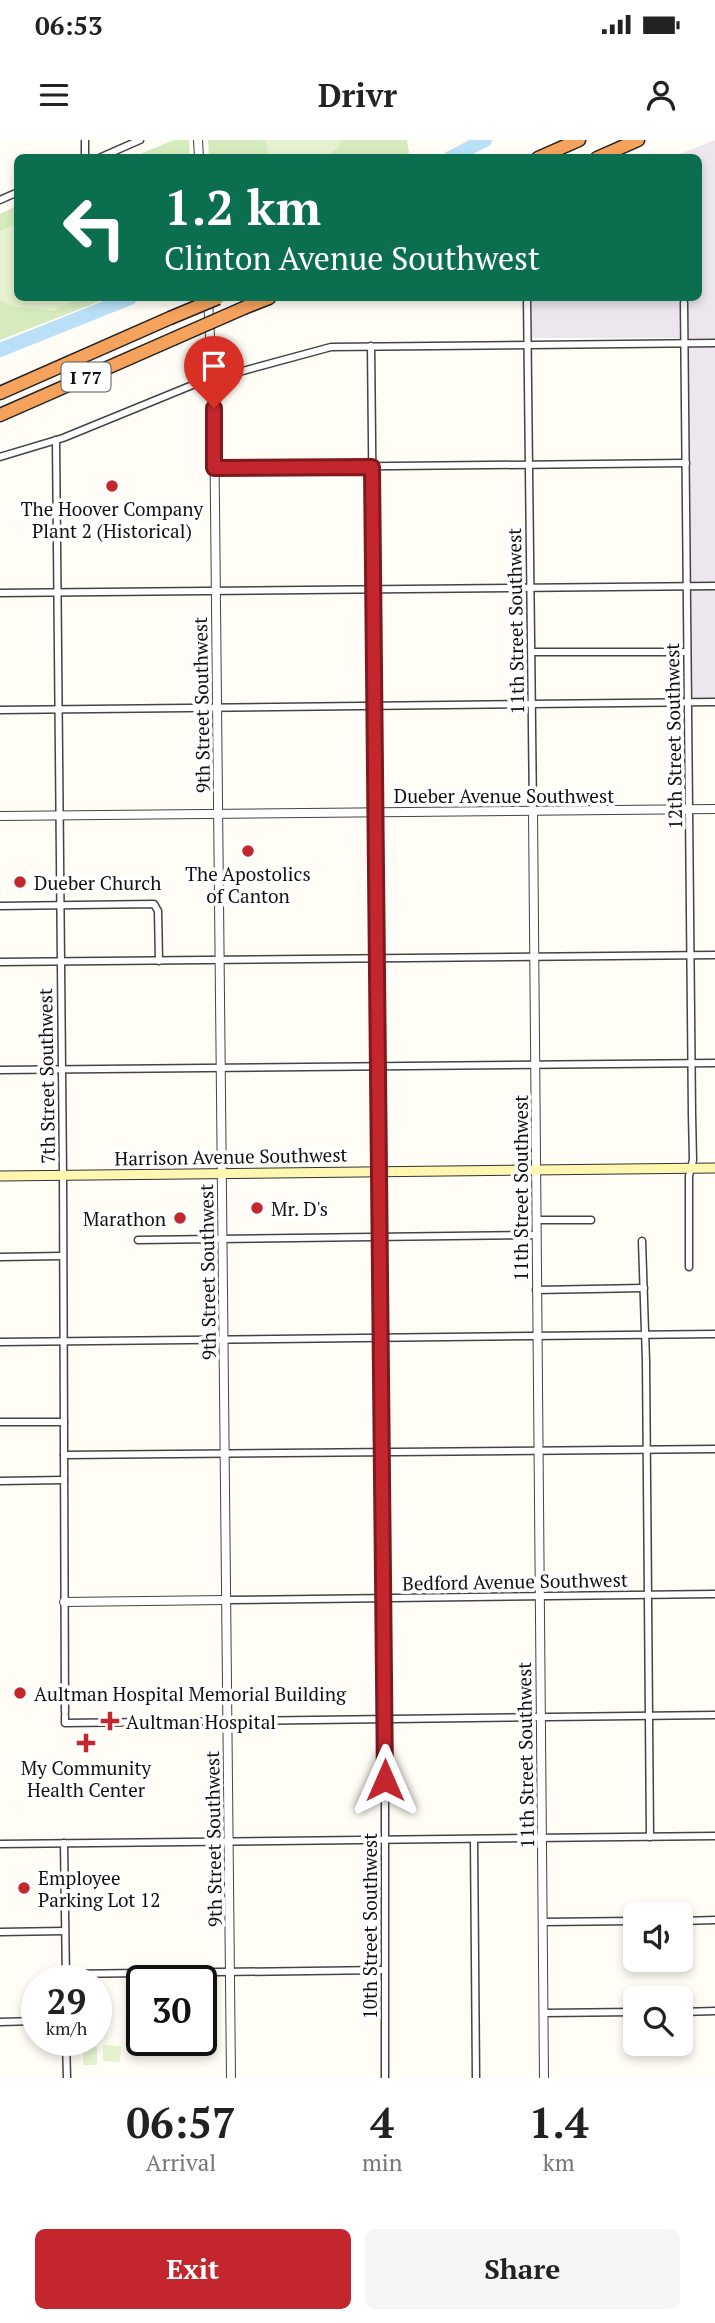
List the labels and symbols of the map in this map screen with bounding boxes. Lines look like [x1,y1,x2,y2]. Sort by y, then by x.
pin [184,336,244,408]
road number: I 77 [62,362,110,391]
marker: The Hoover Company Plant 2 (Historical) [104,478,120,494]
place label: The Hoover Company Plant 2 (Historical) [21,496,204,543]
street label: 11th Street Southwest [501,527,529,715]
street label: 9th Street Southwest [187,617,215,793]
street label: 12th Street Southwest [659,642,687,830]
street label: Dueber Avenue Southwest [394,783,614,808]
marker: The Apostolics of Canton [240,843,256,859]
place label: The Apostolics of Canton [185,861,311,908]
place label: Dueber Church [34,870,161,895]
marker: Dueber Church [12,874,28,890]
street label: 7th Street Southwest [32,988,60,1164]
street label: 11th Street Southwest [508,1095,533,1281]
street label: Harrison Avenue Southwest [114,1141,348,1171]
street label: 9th Street Southwest [193,1184,221,1360]
place label: Mr. D's [271,1196,328,1221]
marker: Mr. D's [249,1200,265,1216]
place label: Marathon [83,1206,166,1231]
marker: Marathon [172,1210,188,1226]
street label: Bedford Avenue Southwest [402,1567,628,1595]
street label: 11th Street Southwest [511,1661,539,1849]
place label: Aultman Hospital Memorial Building [34,1681,347,1706]
marker: Aultman Hospital Memorial Building [12,1685,28,1701]
place label: Aultman Hospital [126,1709,276,1734]
marker: Aultman Hospital [100,1711,120,1731]
marker: My Community Health Center [76,1733,96,1753]
position arrow [348,1743,422,1817]
street label: 9th Street Southwest [199,1751,227,1927]
place label: My Community Health Center [21,1755,152,1802]
street label: 10th Street Southwest [357,1833,382,2019]
place label: Employee Parking Lot 12 [38,1865,160,1912]
marker: Employee Parking Lot 12 [16,1880,32,1896]
speed limit sign: 30 [126,1965,217,2056]

